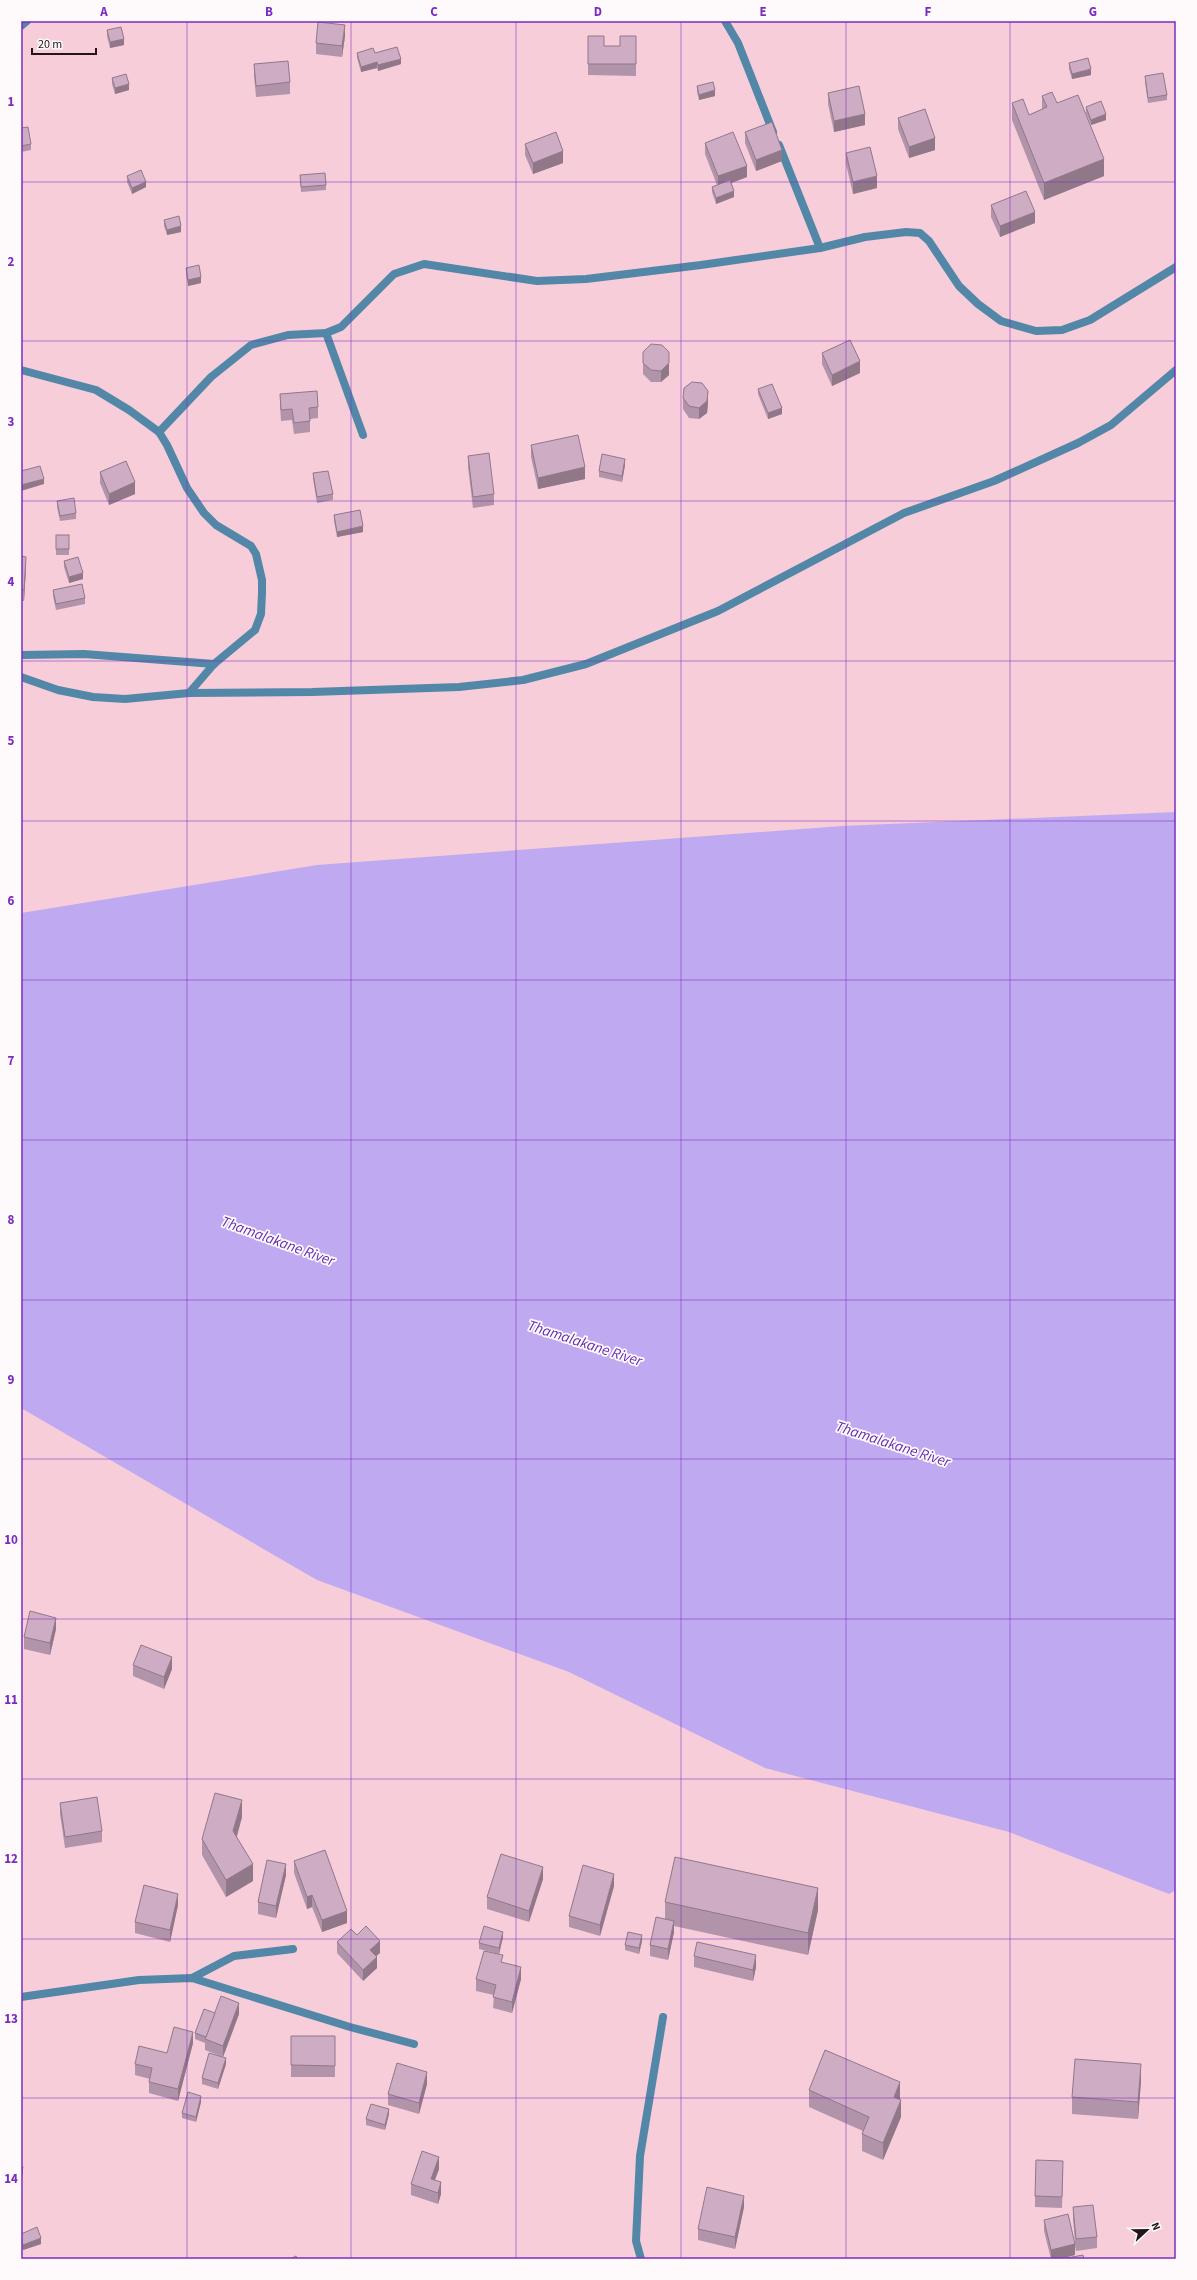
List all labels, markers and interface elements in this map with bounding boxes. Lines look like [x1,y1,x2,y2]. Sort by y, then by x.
text: A [99,3,108,21]
text: B [265,3,273,21]
text: C [430,3,438,21]
text: D [594,3,602,21]
text: E [759,3,767,21]
text: F [925,3,932,21]
text: G [1089,3,1097,21]
scale bar [32,30,96,56]
text: 20 m [38,36,62,53]
text: 1 [8,93,15,111]
text: 2 [8,253,15,271]
text: 3 [8,413,15,431]
text: 4 [8,573,15,591]
text: 5 [8,732,15,750]
text: 6 [8,892,15,910]
text: 7 [8,1052,15,1070]
text: 8 [8,1211,15,1229]
water label: Thamalakane River [218,1211,338,1272]
water label: Thamalakane River [525,1315,646,1372]
text: 9 [8,1371,15,1389]
water label: Thamalakane River [833,1416,954,1473]
text: 10 [4,1531,18,1549]
text: 11 [4,1691,18,1709]
text: 12 [4,1850,18,1868]
text: 13 [4,2010,18,2028]
text: 14 [4,2170,18,2188]
north arrow [1127,2210,1167,2250]
text: N [1147,2220,1164,2233]

